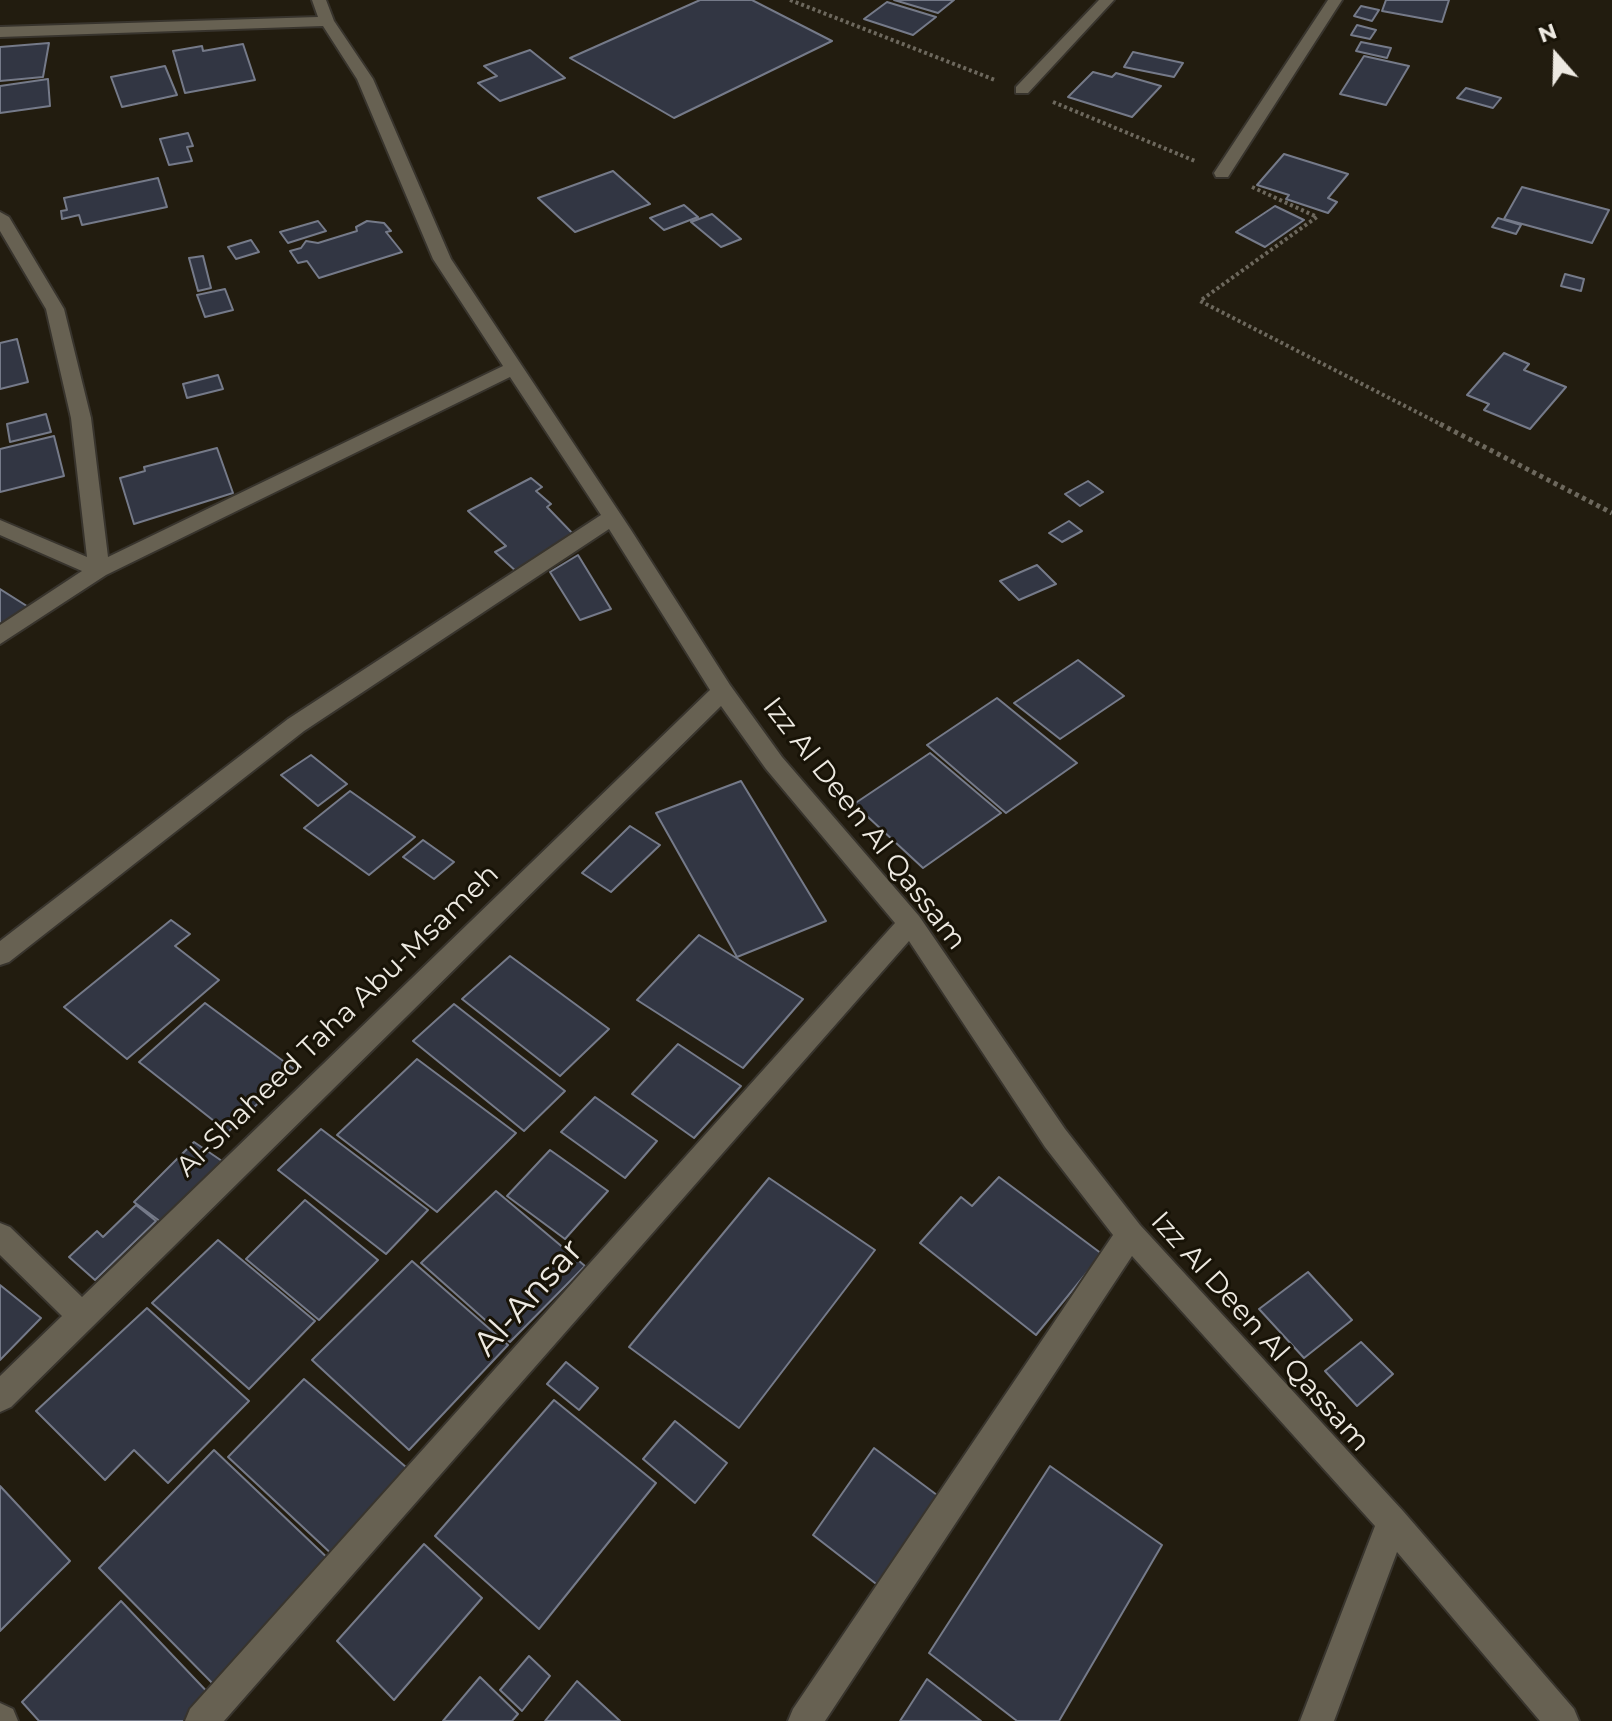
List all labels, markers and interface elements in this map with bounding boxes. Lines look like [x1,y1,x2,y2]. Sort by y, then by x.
north arrow [1516,16,1596,96]
text: N [1535,17,1561,49]
street label: Izz Al Deen Al Qassam [755,691,973,957]
street label: Al-Shaheed Taha Abu-Msameh [170,858,506,1184]
street label: Izz Al Deen Al Qassam [1143,1205,1377,1459]
street label: Al-Ansar [466,1231,592,1365]

